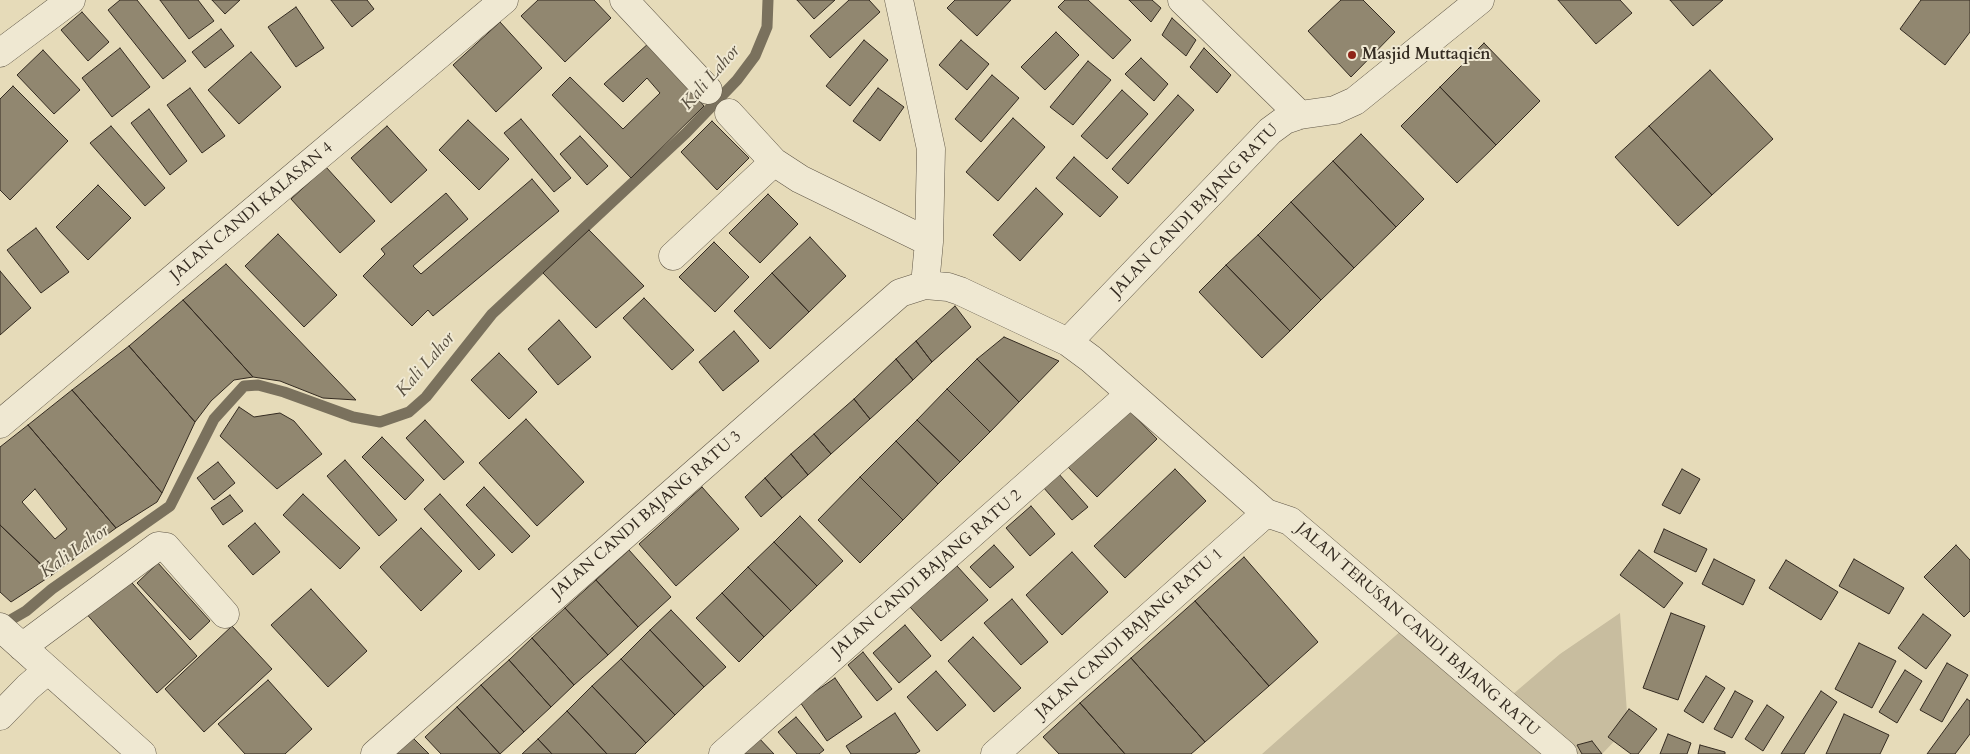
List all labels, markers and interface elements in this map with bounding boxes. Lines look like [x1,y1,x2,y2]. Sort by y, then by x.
water label: Kali Lahor [677,41,745,115]
place label: Masjid Muttaqien [1362,45,1490,65]
marker: Masjid Muttaqien [1346,49,1358,61]
street label: JALAN CANDI BAJANG RATU [1107,121,1283,301]
street label: JALAN CANDI KALASAN 4 [167,139,337,285]
water label: Kali Lahor [392,328,460,402]
street label: JALAN CANDI BAJANG RATU 3 [548,427,746,603]
street label: JALAN CANDI BAJANG RATU 2 [828,486,1026,662]
street label: JALAN TERUSAN CANDI BAJANG RATU [1292,519,1542,741]
water label: Kali Lahor [37,521,113,583]
street label: JALAN CANDI BAJANG RATU 1 [1032,545,1228,723]

